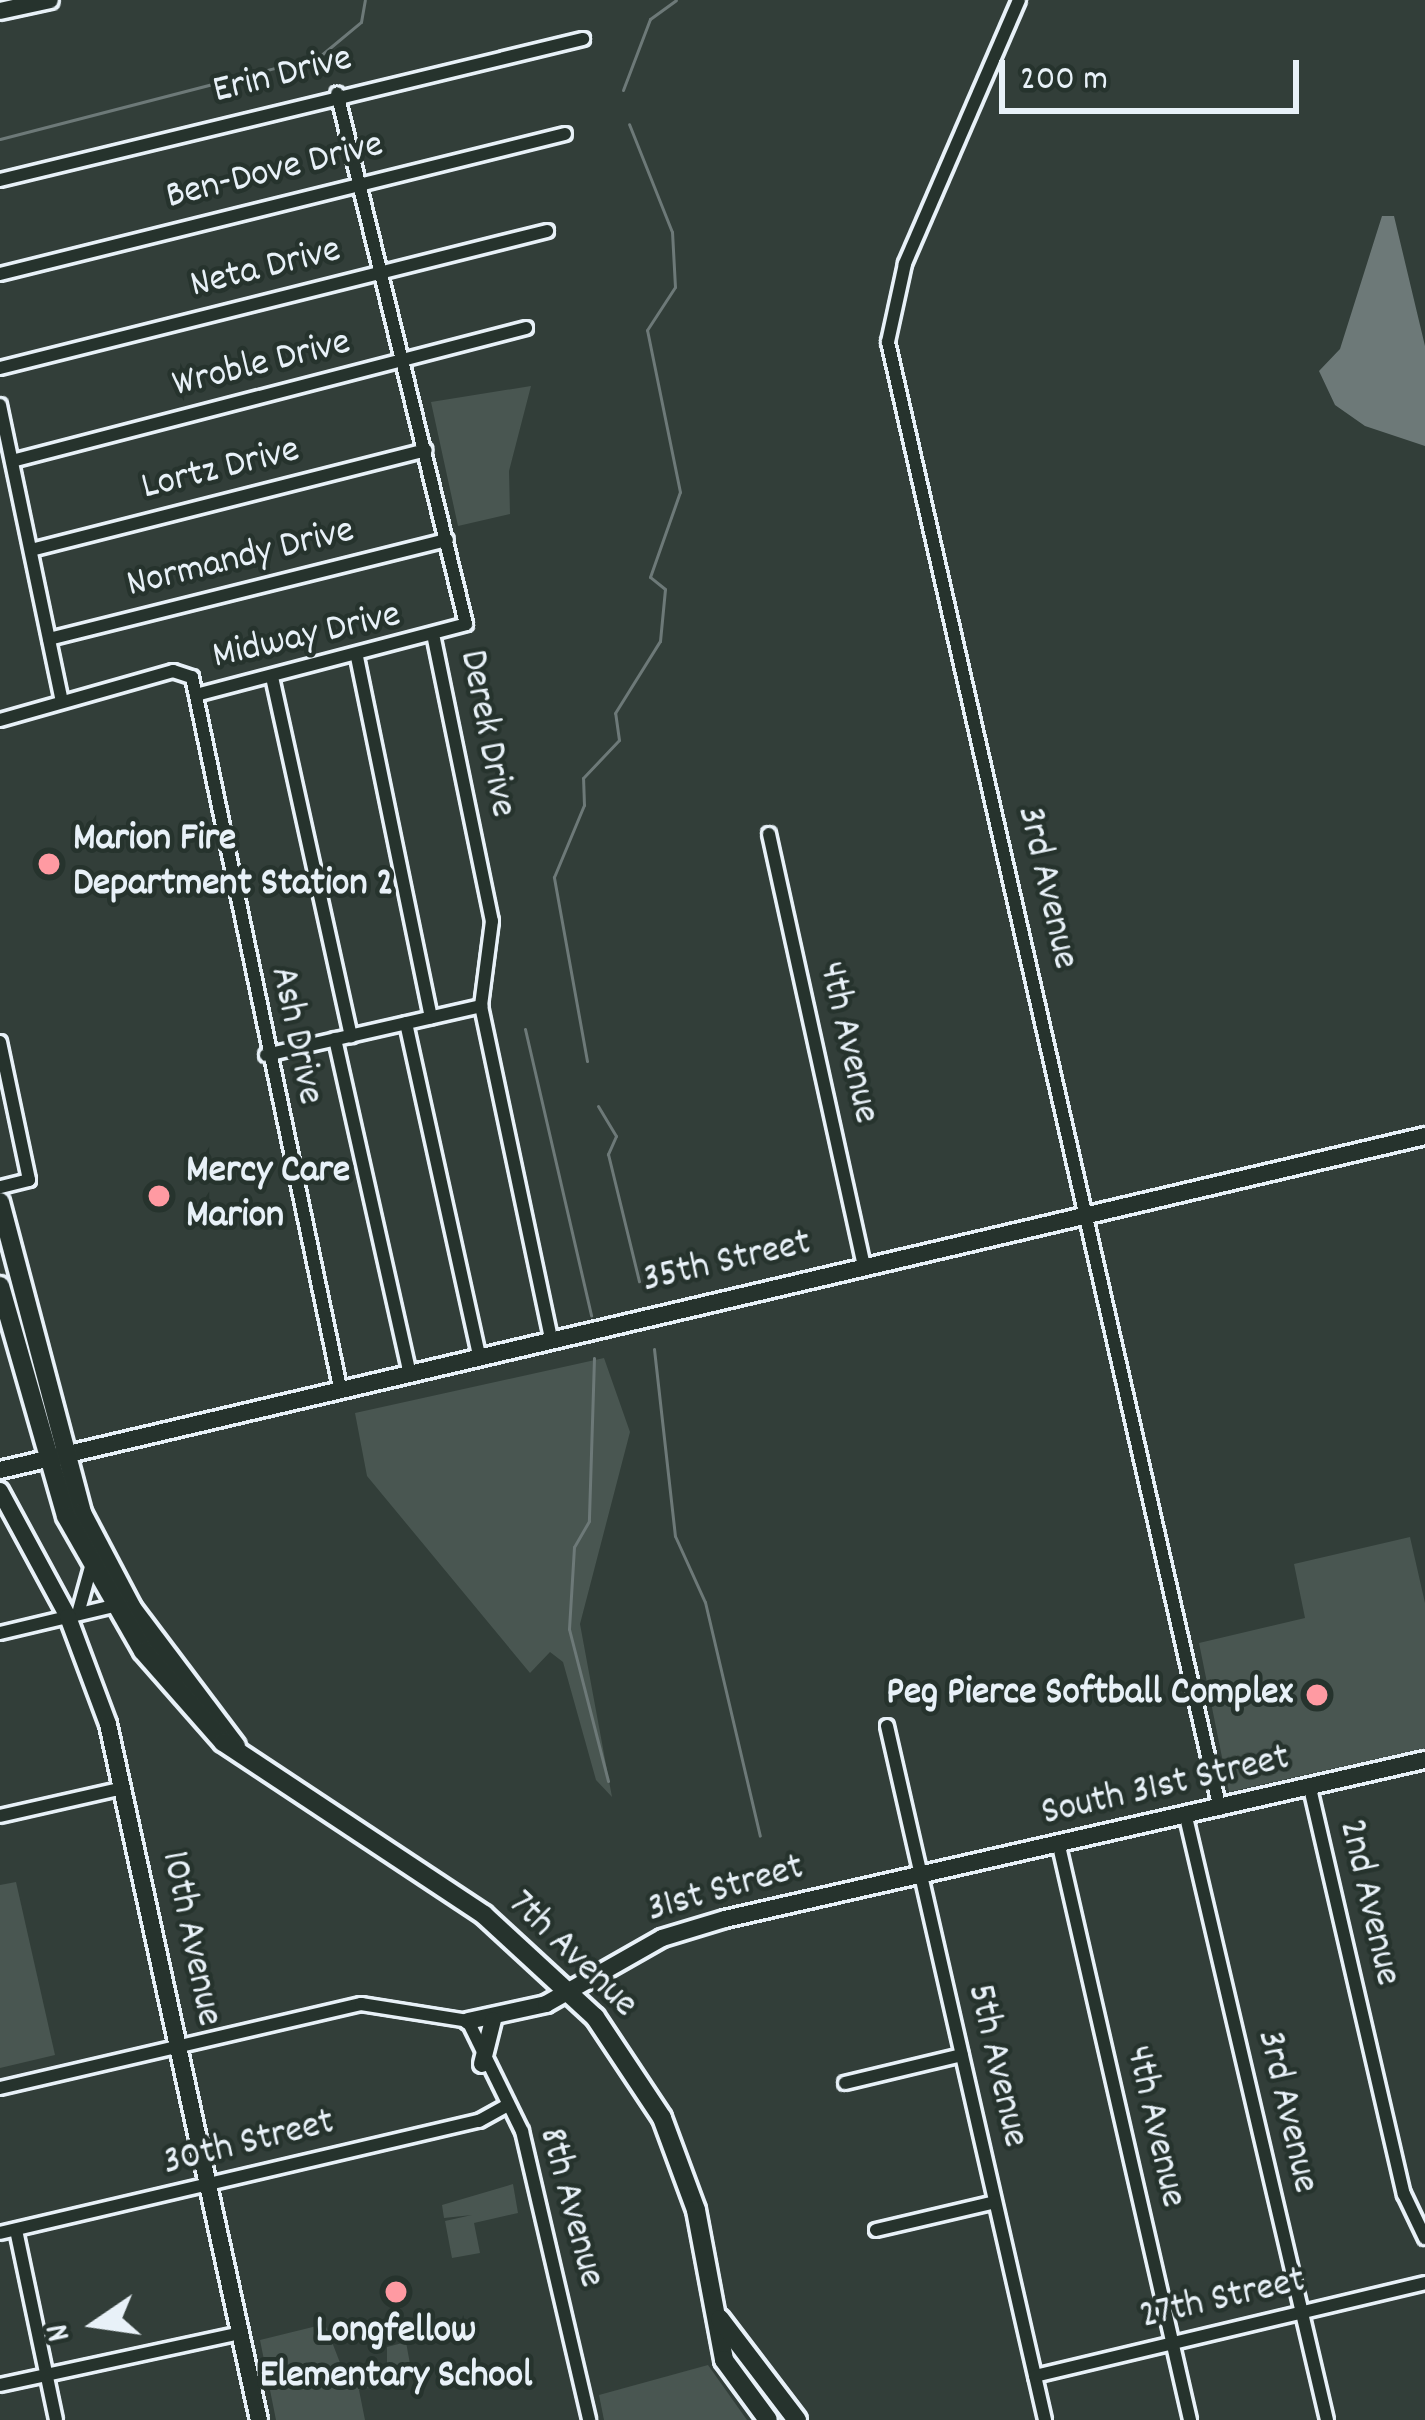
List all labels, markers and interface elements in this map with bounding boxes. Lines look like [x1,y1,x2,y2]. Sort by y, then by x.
scale bar [1005,36,1305,110]
street label: Erin Drive [209,37,357,117]
text: 200 m [1020,55,1108,107]
street label: Ben-Dove Drive [162,123,388,223]
street label: Neta Drive [186,229,346,311]
street label: Wroble Drive [168,321,356,411]
street label: Lortz Drive [137,429,305,513]
street label: Normandy Drive [123,509,359,611]
street label: Midway Drive [208,594,406,682]
street label: Derek Drive [446,647,524,821]
street label: 3rd Avenue [1004,802,1086,974]
place label: Marion Fire Department Station 2 [73,819,393,910]
marker: Marion Fire Department Station 2 [36,851,62,877]
street label: 4th Avenue [805,958,887,1128]
street label: Ash Drive [257,963,331,1109]
place label: Mercy Care Marion [186,1151,350,1242]
marker: Mercy Care Marion [143,1180,175,1212]
street label: 35th Street [638,1222,816,1306]
place label: Peg Pierce Softball Complex [886,1672,1293,1718]
marker: Peg Pierce Softball Complex [1304,1682,1330,1708]
street label: South 31st Street [1038,1737,1294,1839]
street label: 2nd Avenue [1325,1815,1409,1991]
street label: 31st Street [642,1846,810,1936]
street label: 10th Avenue [148,1847,230,2031]
street label: 7th Avenue [496,1883,646,2029]
street label: 5th Avenue [954,1980,1036,2152]
street label: 3rd Avenue [1244,2026,1326,2198]
street label: 4th Avenue [1112,2042,1194,2212]
street label: 30th Street [159,2101,339,2189]
street label: 8th Avenue [525,2123,613,2293]
street label: 27th Street [1136,2259,1310,2343]
north arrow [36,2264,156,2384]
marker: Longfellow Elementary School [383,2279,409,2305]
place label: Longfellow Elementary School [260,2311,532,2402]
text: N [36,2319,85,2345]

